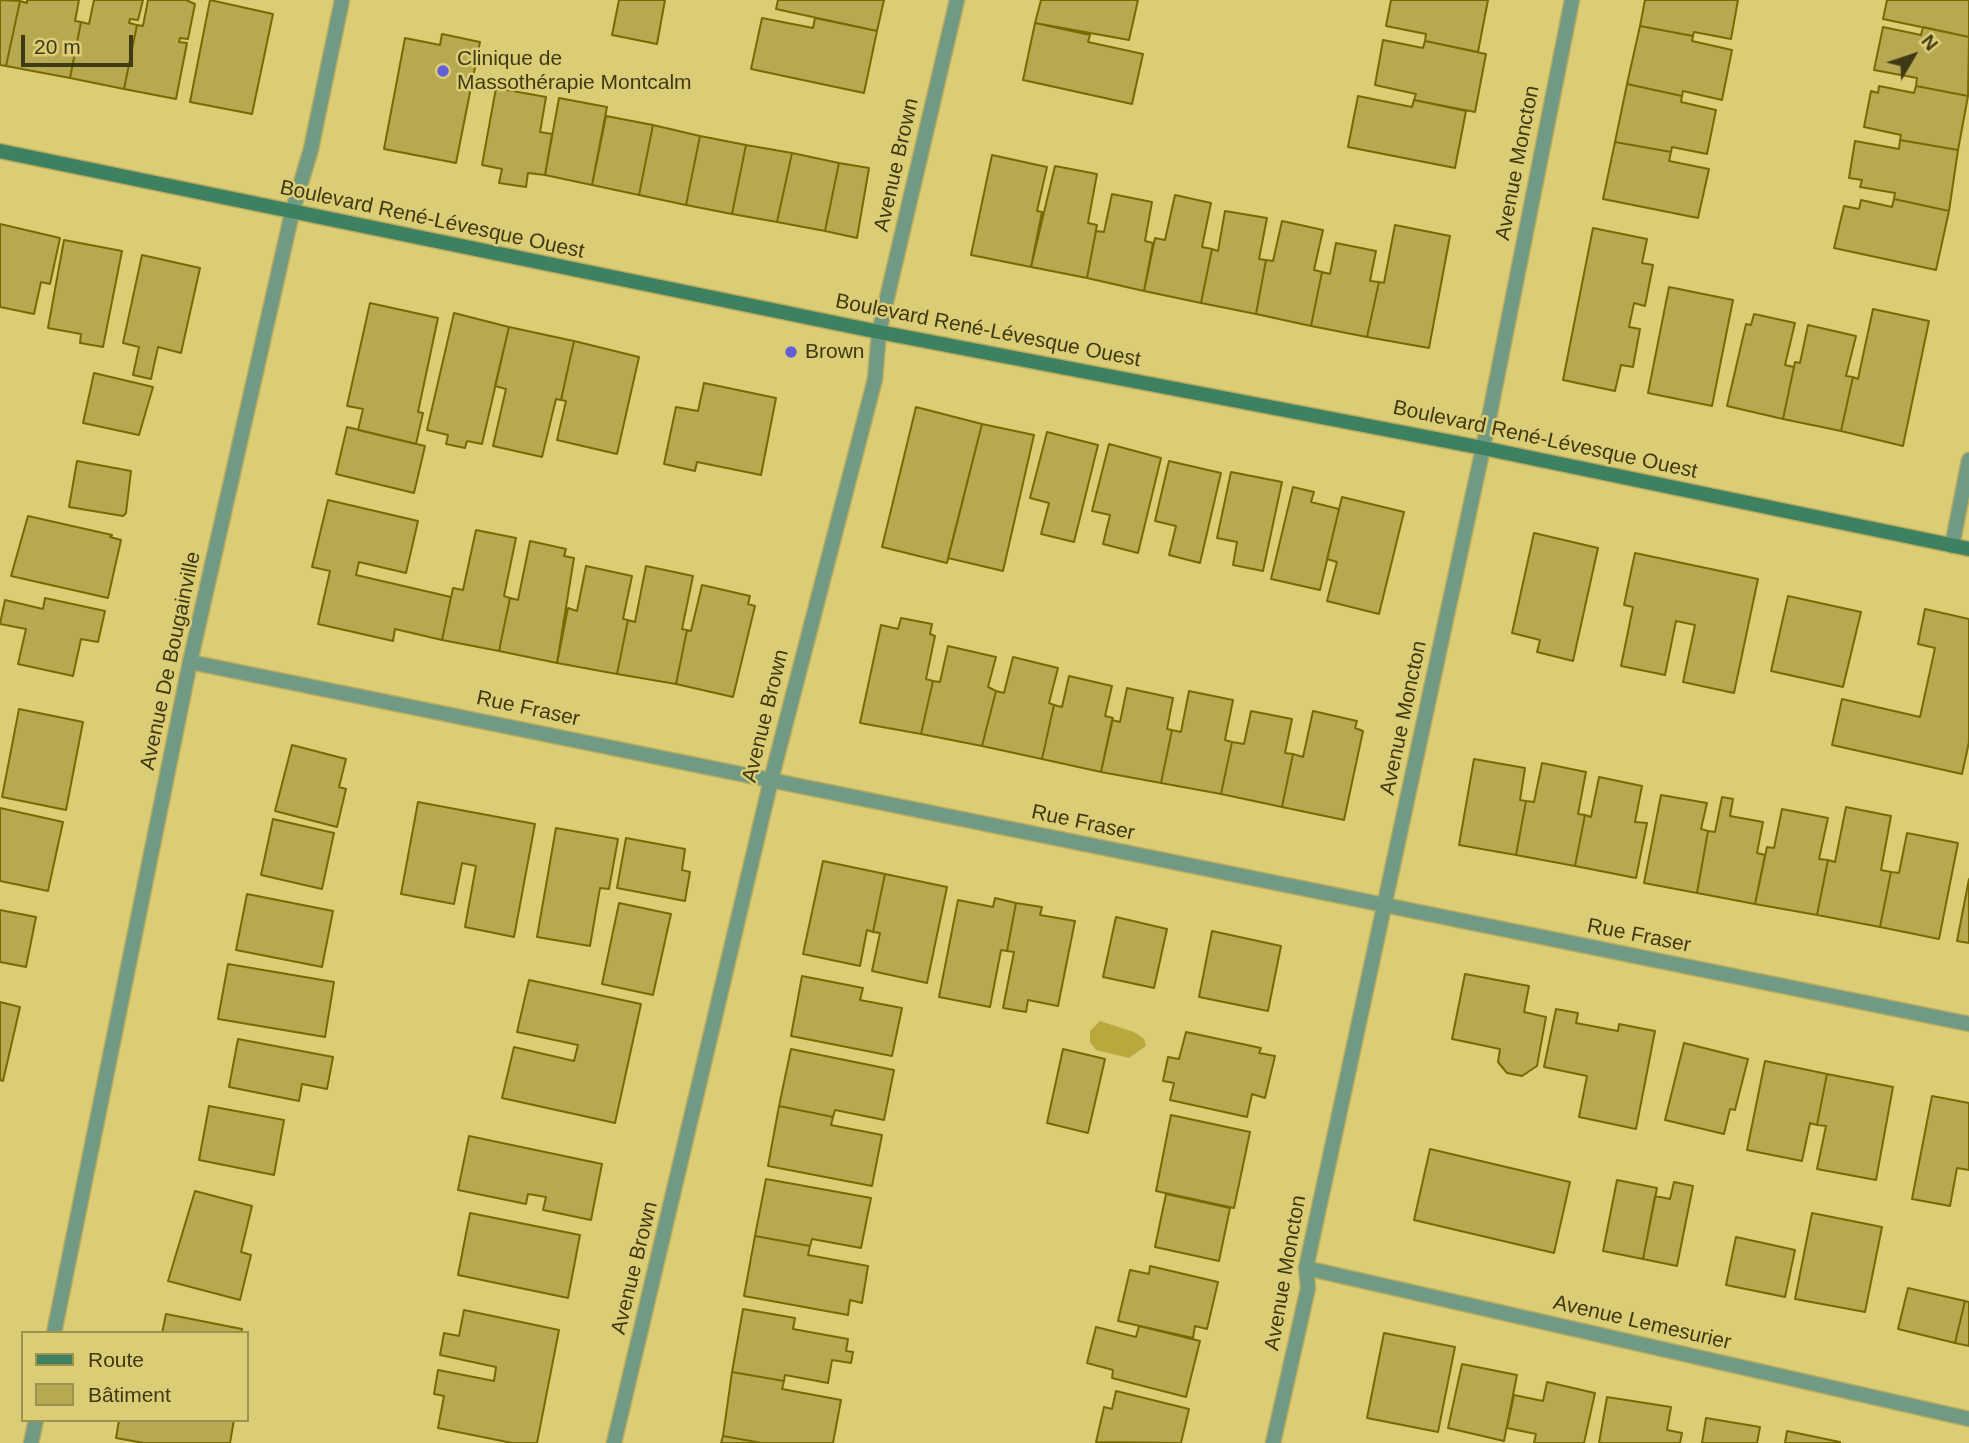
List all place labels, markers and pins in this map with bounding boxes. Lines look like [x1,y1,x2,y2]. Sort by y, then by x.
place label: Clinique de Massothérapie Montcalm [457,46,692,96]
marker: Clinique de Massothérapie Montcalm [435,63,451,79]
place label: Brown [805,339,865,365]
marker: Brown [783,344,799,360]

